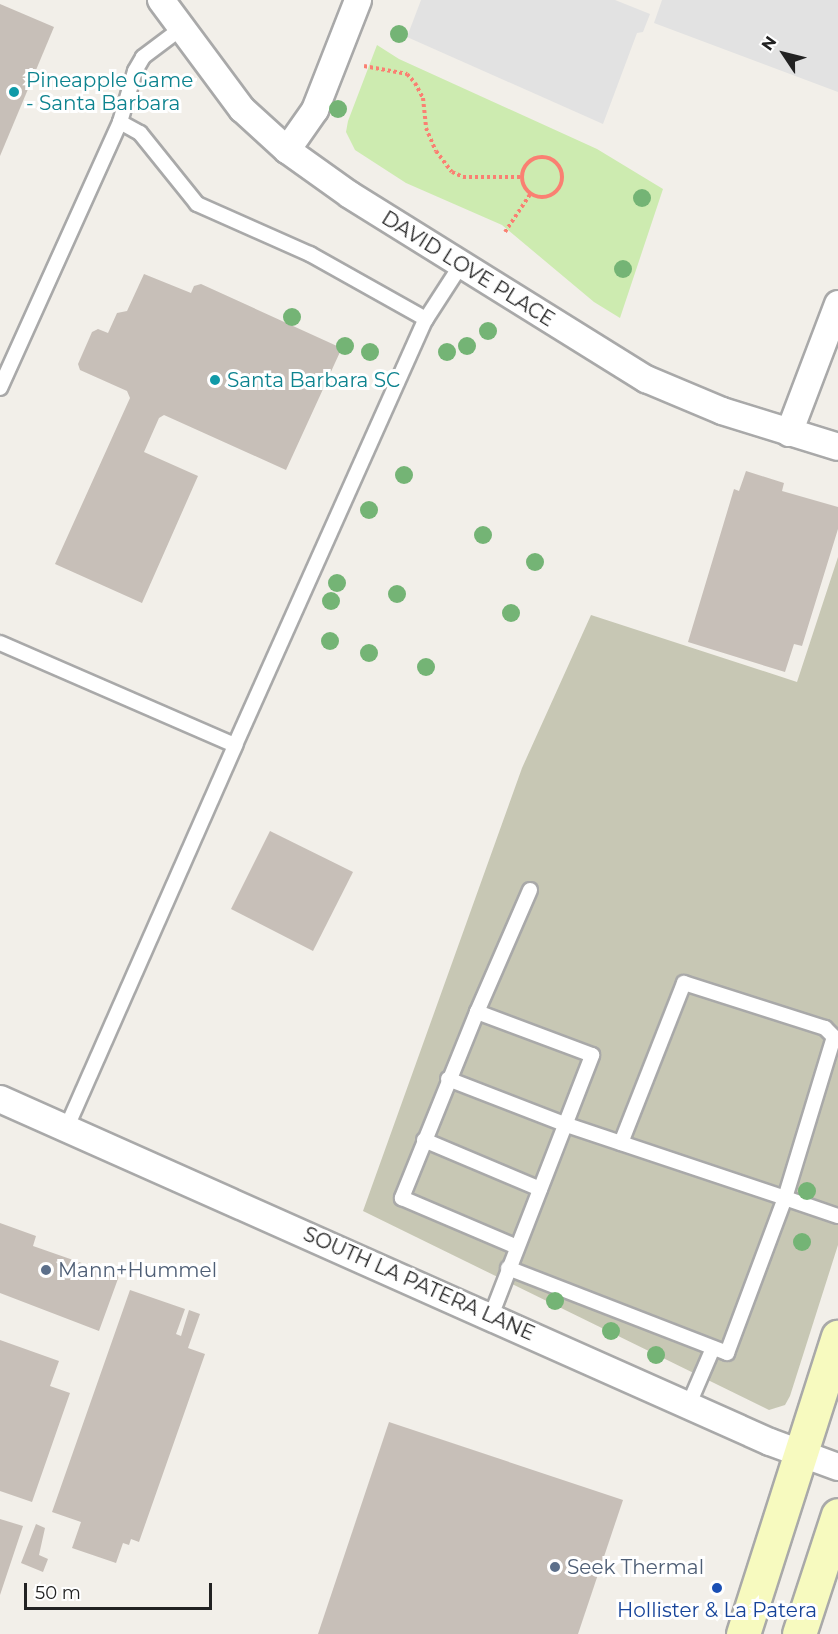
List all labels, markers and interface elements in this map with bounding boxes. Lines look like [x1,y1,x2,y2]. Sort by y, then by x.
north arrow [754,24,814,84]
text: N [757,33,780,54]
place label: Pineapple Game - Santa Barbara [26,68,193,115]
marker: Pineapple Game - Santa Barbara [7,85,21,99]
street label: DAVID LOVE PLACE [377,206,559,332]
place label: Santa Barbara SC [227,368,400,392]
marker: Santa Barbara SC [208,373,222,387]
street label: SOUTH LA PATERA LANE [300,1222,538,1346]
place label: Mann+Hummel [58,1258,217,1282]
marker: Mann+Hummel [39,1263,53,1277]
place label: Seek Thermal [567,1555,704,1579]
marker: Seek Thermal [548,1560,562,1574]
scale bar [27,1571,214,1609]
marker: Hollister & La Patera [710,1581,724,1595]
text: 50 m [35,1582,81,1604]
place label: Hollister & La Patera [617,1598,817,1622]

